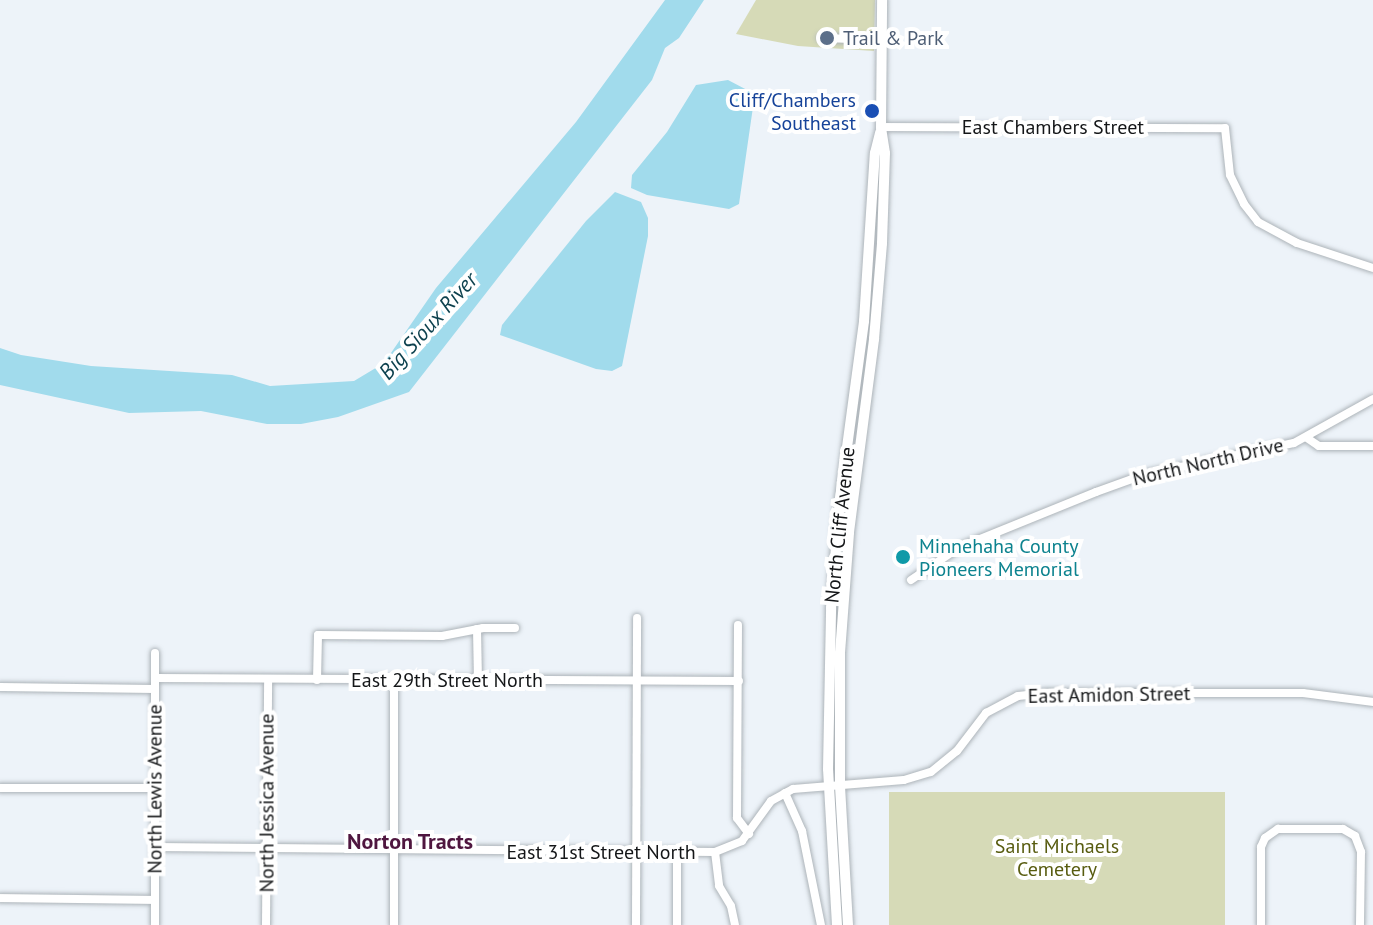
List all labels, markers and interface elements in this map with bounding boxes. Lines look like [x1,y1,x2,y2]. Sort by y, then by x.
place label: Trail & Park [843,26,944,50]
marker: Trail & Park [818,29,836,47]
place label: Cliff/Chambers Southeast [729,88,856,135]
marker: Cliff/Chambers Southeast [863,102,881,120]
street label: East Chambers Street [962,115,1144,139]
water label: Big Sioux River [373,267,483,385]
street label: North North Drive [1130,433,1286,491]
street label: North Cliff Avenue [820,445,860,605]
place label: Minnehaha County Pioneers Memorial [919,534,1079,581]
marker: Minnehaha County Pioneers Memorial [894,548,912,566]
street label: East 29th Street North [351,668,543,692]
street label: East Amidon Street [1027,682,1191,708]
street label: North Lewis Avenue [143,704,167,874]
street label: North Jessica Avenue [255,713,279,893]
district label: Norton Tracts [347,829,473,855]
park label: Saint Michaels Cemetery [995,835,1119,882]
street label: East 31st Street North [506,840,696,864]

